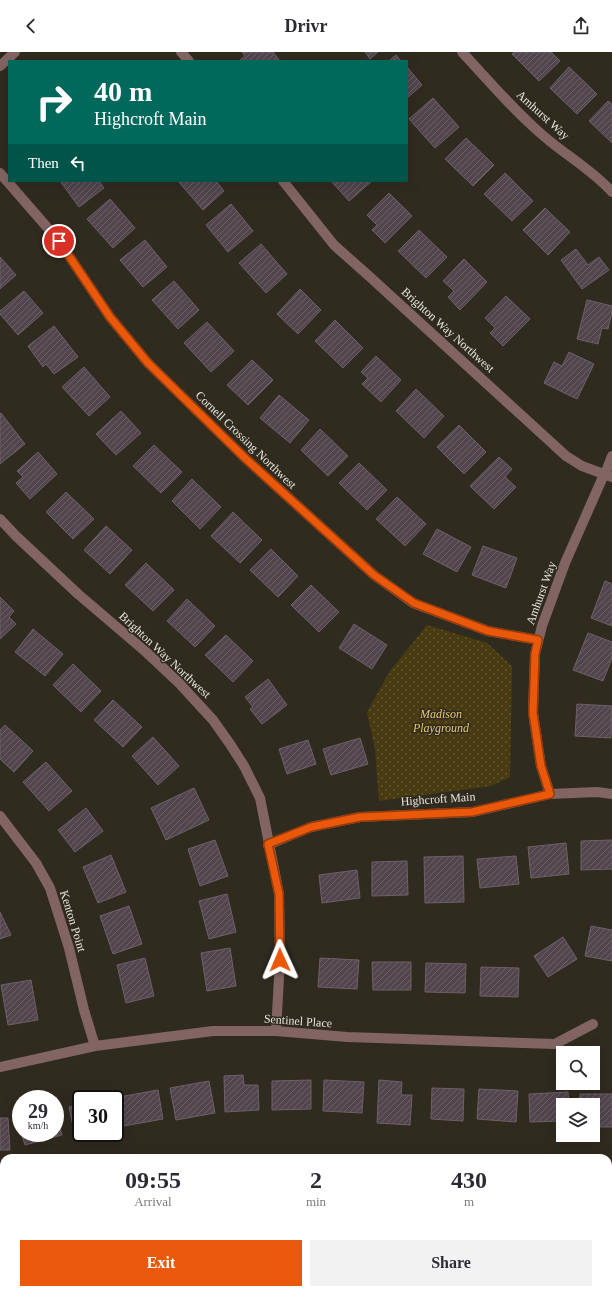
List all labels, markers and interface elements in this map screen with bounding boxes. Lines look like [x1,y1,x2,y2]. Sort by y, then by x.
icon: back [20,15,42,37]
icon: share [570,15,592,37]
text: Drivr [285,16,327,36]
icon: right [28,76,80,128]
text: 40 m [94,76,152,107]
street label: Amhurst Way [514,88,572,142]
text: Highcroft Main [94,109,206,129]
icon: left [67,152,89,174]
text: Then [28,155,59,171]
pin [42,224,76,258]
icon: arrive [48,230,70,252]
street label: Brighton Way Northwest [399,285,498,376]
street label: Cornell Crossing Northwest [193,388,300,492]
street label: Amhurst Way [523,559,559,627]
street label: Brighton Way Northwest [116,609,214,702]
park label: Madison Playground [412,707,470,735]
street label: Highcroft Main [400,789,476,809]
street label: Kenton Point [57,889,89,954]
position arrow [259,939,301,981]
street label: Sentinel Place [263,1012,333,1030]
map controls [556,1046,600,1142]
button: search [556,1046,600,1090]
speed limit sign: 30 [72,1090,124,1142]
button: layers [556,1098,600,1142]
text: 29 [28,1100,48,1122]
text: km/h [28,1120,48,1131]
text: 09:55 [125,1167,181,1193]
text: 2 [310,1167,322,1193]
text: 430 [451,1167,487,1193]
text: Arrival [134,1194,172,1209]
text: min [306,1194,326,1209]
text: m [464,1194,474,1209]
button: Exit [20,1240,302,1286]
button: Share [310,1240,592,1286]

